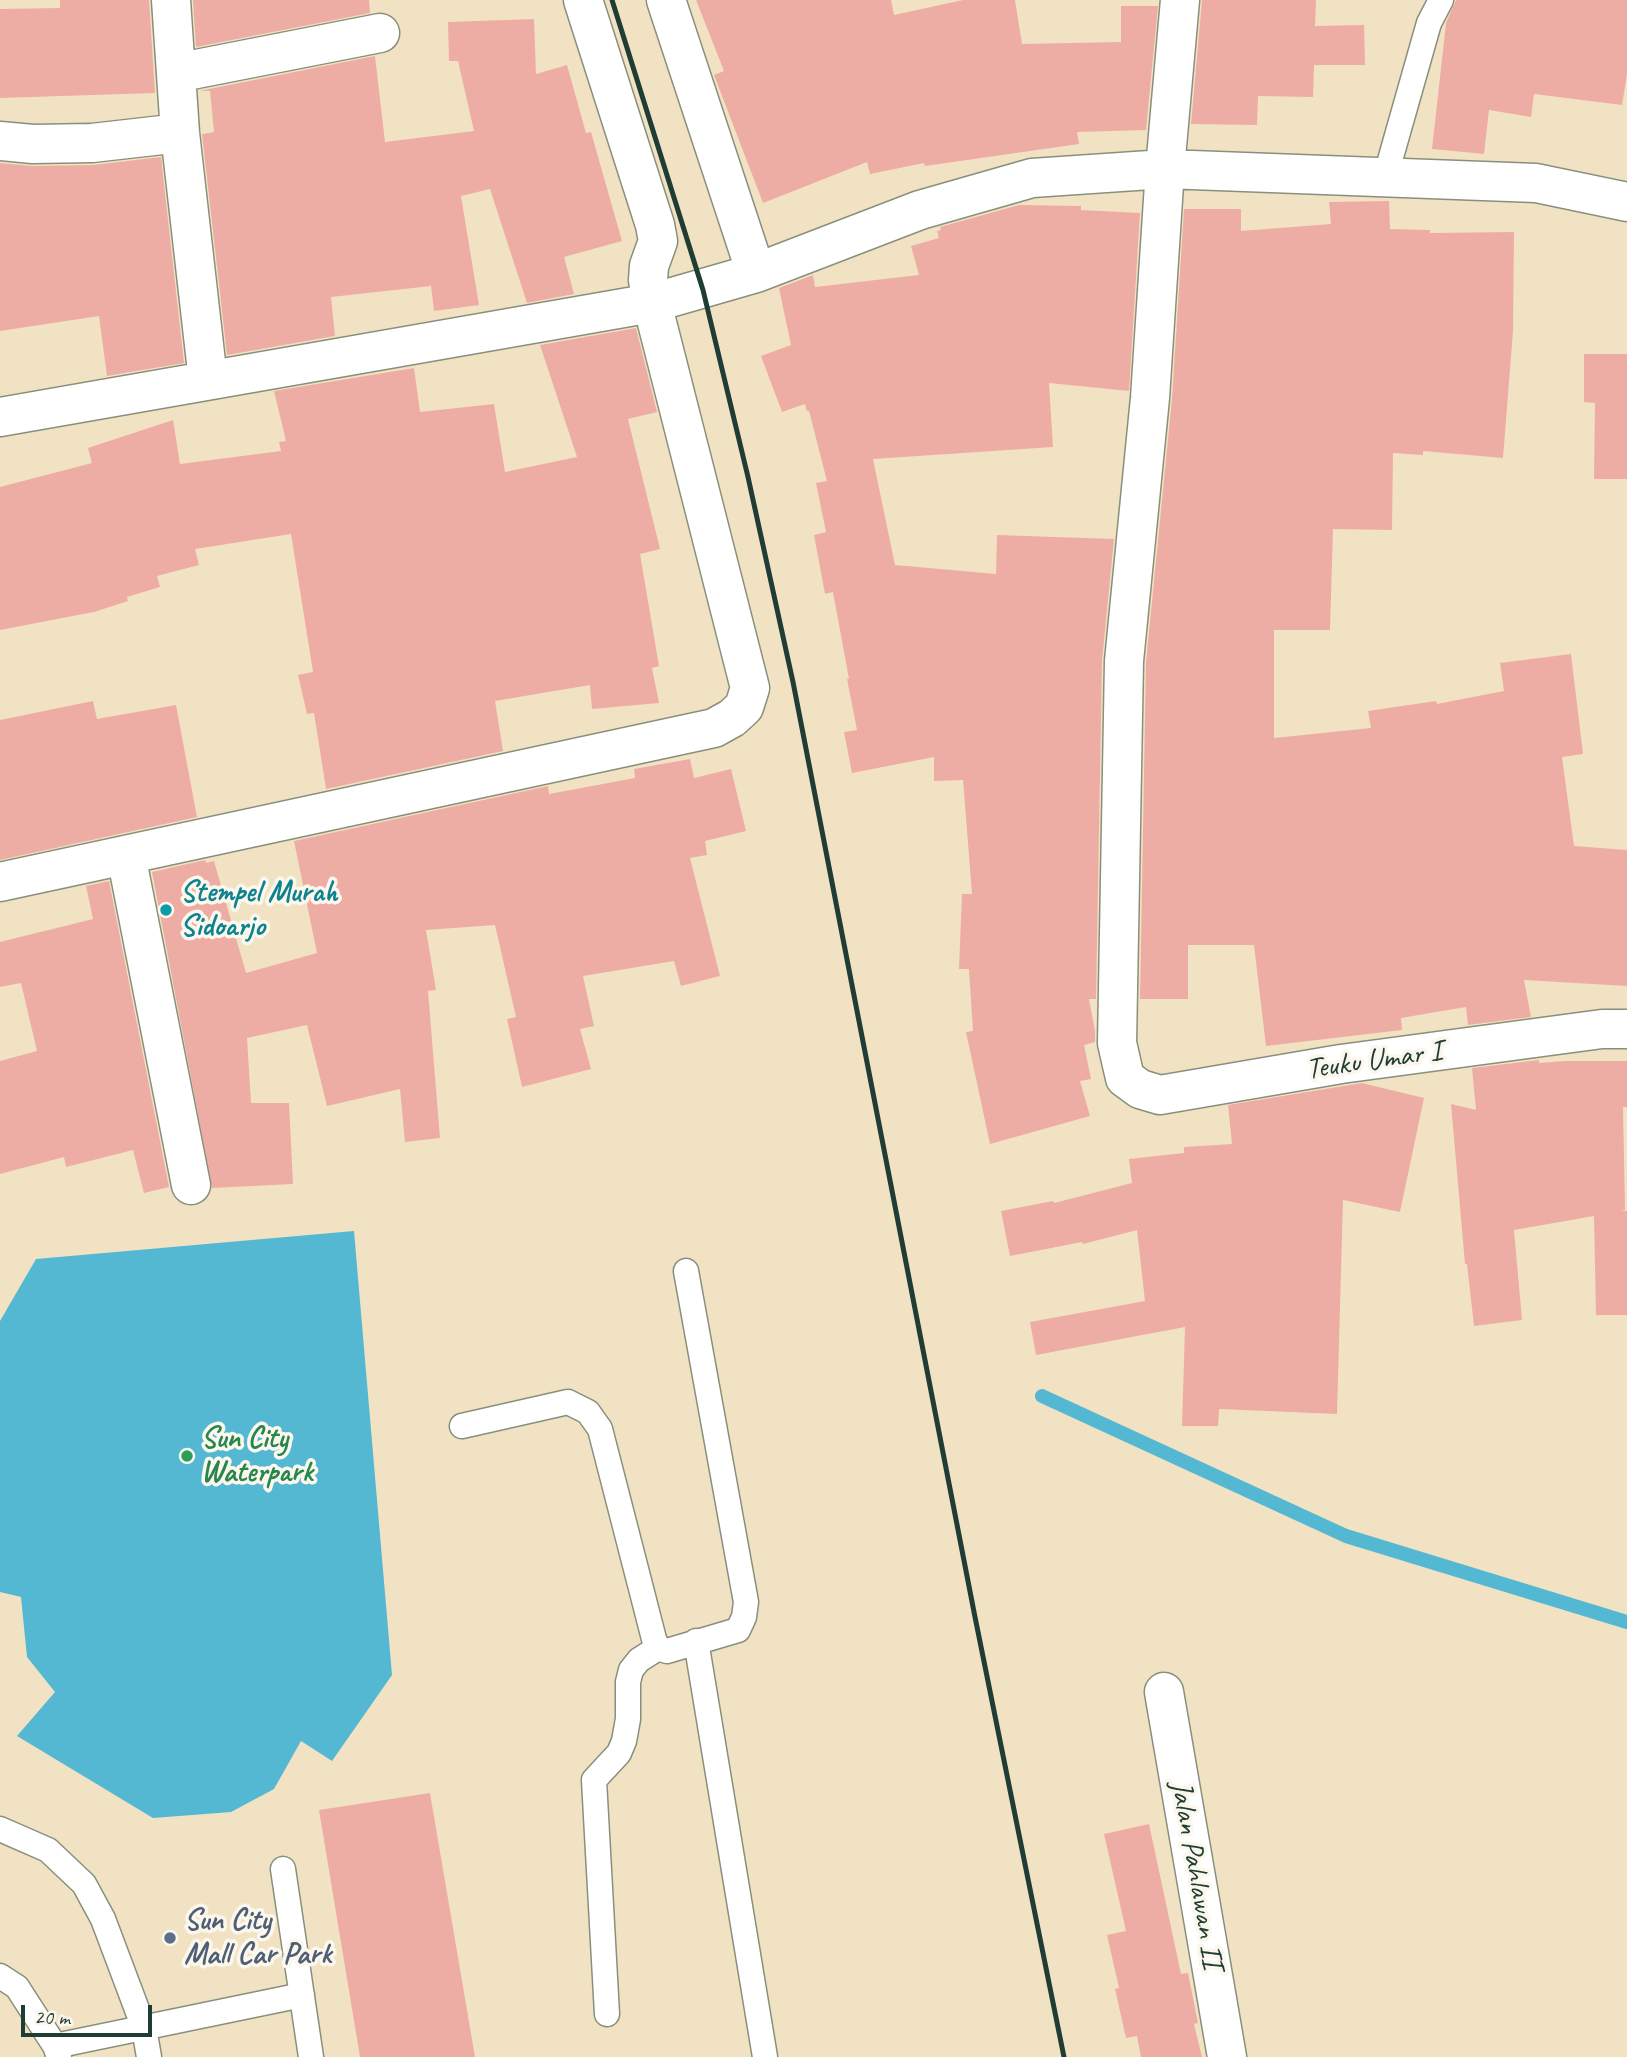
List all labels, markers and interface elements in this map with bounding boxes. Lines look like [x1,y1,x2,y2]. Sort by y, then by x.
place label: Stempel Murah Sidoarjo [180,875,337,945]
marker: Stempel Murah Sidoarjo [158,902,174,918]
street label: Teuku Umar I [1304,1034,1444,1088]
place label: Sun City Waterpark [201,1421,313,1492]
marker: Sun City Waterpark [179,1448,195,1464]
street label: Jalan Pahlawan II [1162,1778,1230,1972]
place label: Sun City Mall Car Park [184,1903,331,1974]
marker: Sun City Mall Car Park [162,1930,178,1946]
scale bar [24,1990,156,2034]
text: 20 m [34,2004,70,2030]

